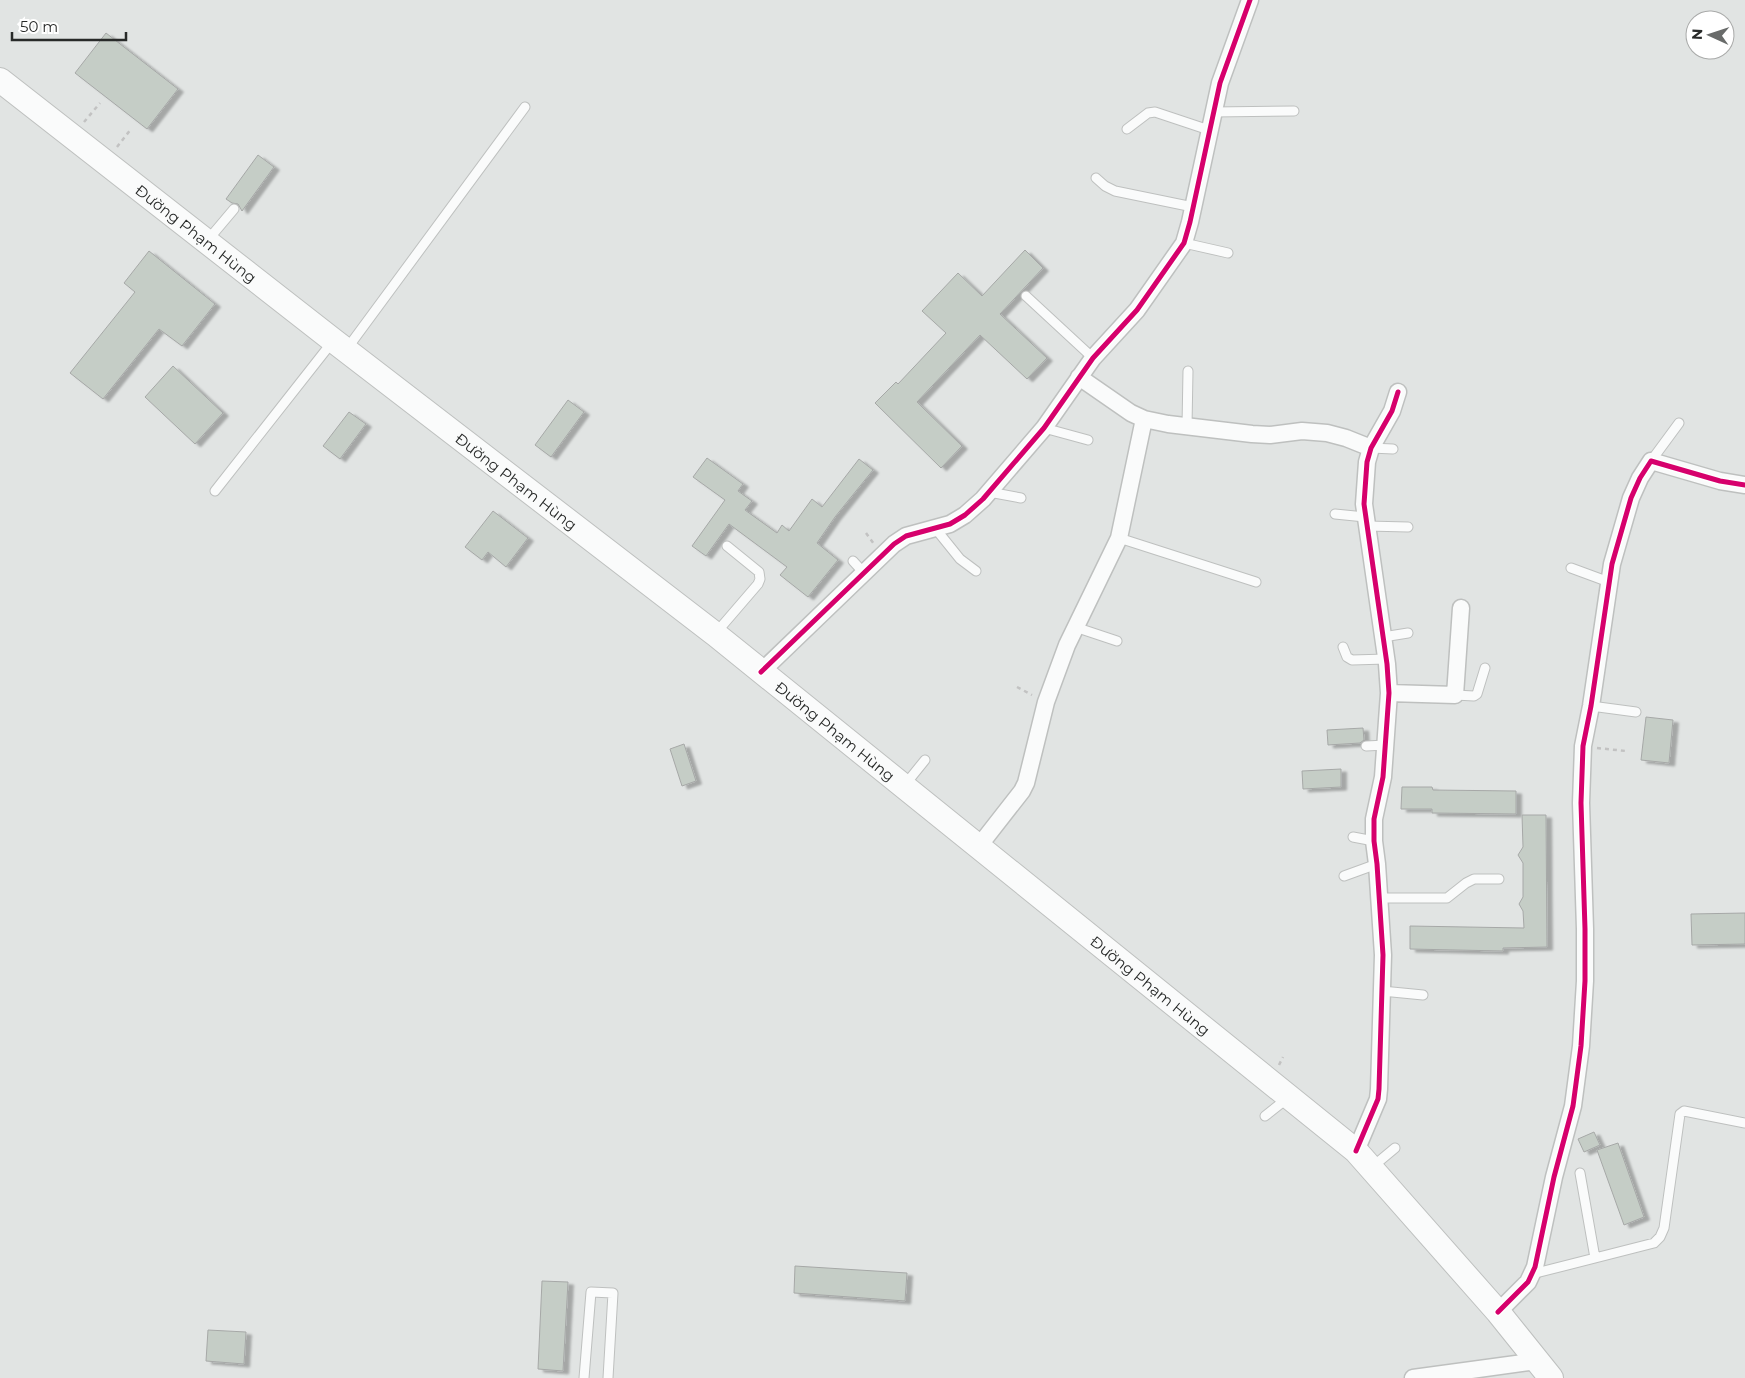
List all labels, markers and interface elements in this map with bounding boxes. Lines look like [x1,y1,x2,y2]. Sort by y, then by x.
scale bar [12,10,126,42]
north arrow [1685,10,1735,60]
text: 50 m [20,17,58,36]
text: N [1688,28,1706,40]
street label: Đường Phạm Hùng [132,180,261,287]
street label: Đường Phạm Hùng [452,428,581,534]
street label: Đường Phạm Hùng [771,677,899,785]
street label: Đường Phạm Hùng [1087,931,1214,1039]

